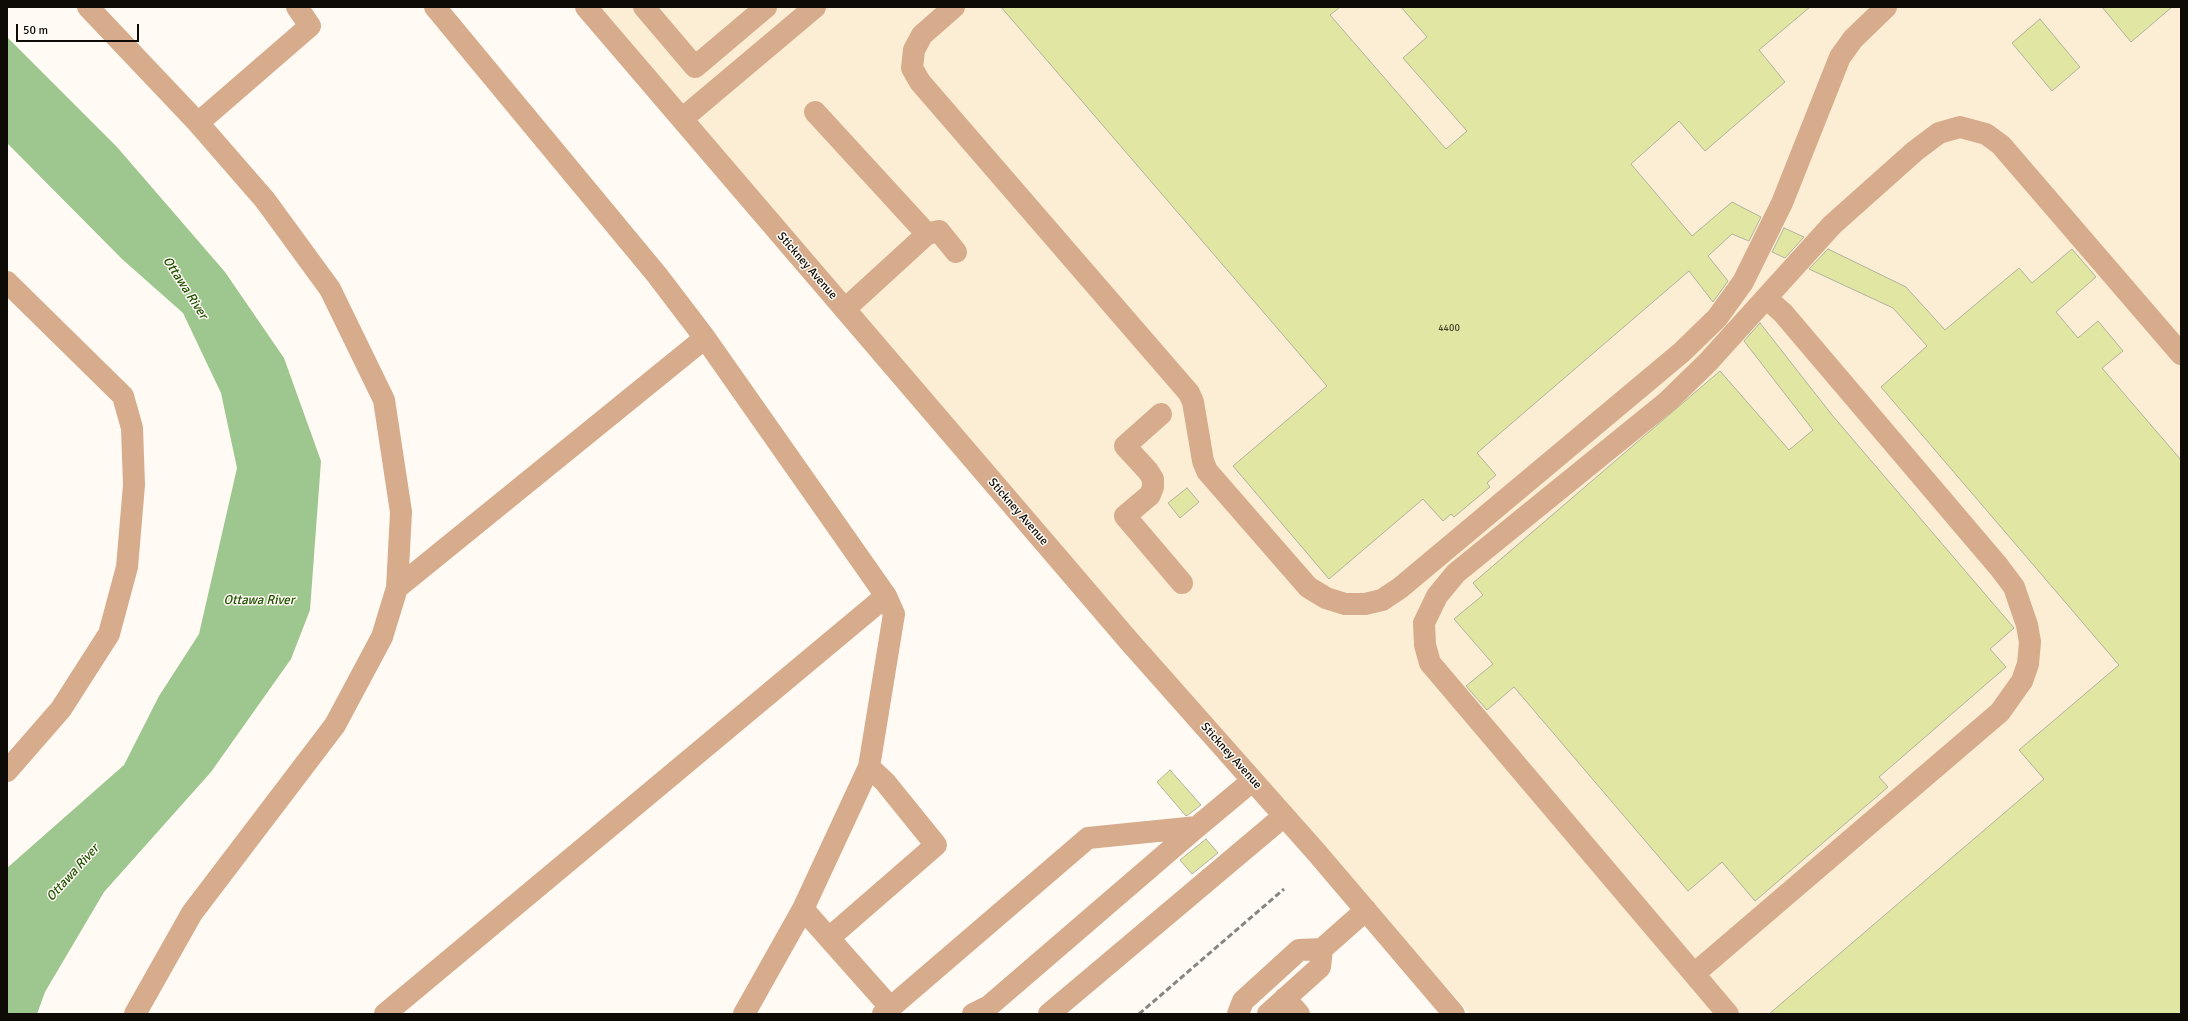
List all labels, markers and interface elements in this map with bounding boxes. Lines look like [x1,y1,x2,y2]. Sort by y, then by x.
scale bar [18,16,141,42]
text: 50 m [23,23,48,38]
street label: Stickney Avenue [774,230,840,302]
water label: Ottawa River [159,254,211,322]
house number: 4400 [1438,322,1460,334]
street label: Stickney Avenue [985,476,1051,548]
water label: Ottawa River [223,593,295,609]
street label: Stickney Avenue [1198,720,1264,792]
water label: Ottawa River [43,841,103,905]

